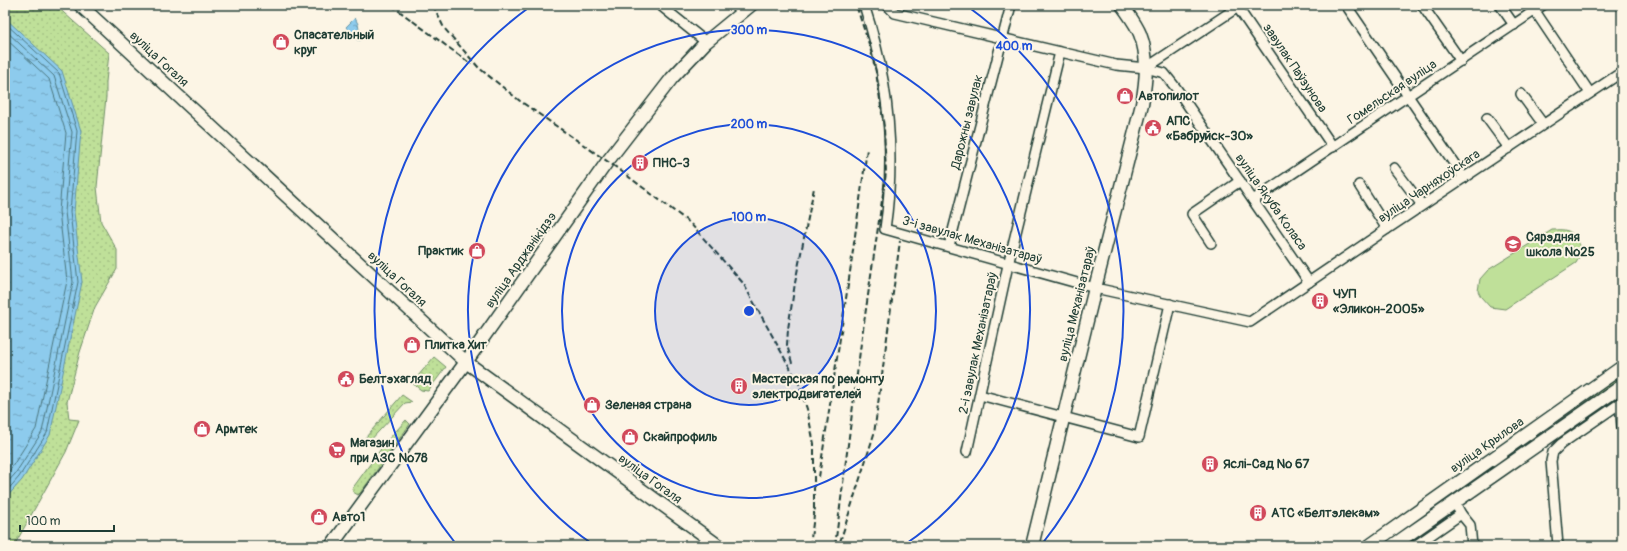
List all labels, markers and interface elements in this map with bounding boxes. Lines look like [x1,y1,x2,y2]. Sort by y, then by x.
street label: завулак Паўзунова [1259,20,1331,116]
text: 300 m [731,23,768,38]
place label: Спасательный круг [294,27,374,58]
street label: вуліца Гогаля [126,28,192,90]
shop icon: Спасательный круг [271,32,291,52]
text: 400 m [995,39,1033,54]
street label: Гомельская вуліца [1344,56,1440,128]
street label: Дарожны завулак [947,73,987,172]
shop icon: Автопилот [1115,86,1135,106]
place label: Автопилот [1138,88,1200,104]
place label: АПС «Бабруйск-30» [1166,113,1253,144]
text: 200 m [731,117,768,132]
public building icon: АПС «Бабруйск-30» [1143,118,1163,138]
street label: вуліца Чарняхоўскага [1375,146,1483,226]
street label: вуліца Якуба Коласа [1232,151,1310,253]
building icon: ПНС-3 [630,153,650,173]
place label: ПНС-3 [653,155,690,171]
street label: вуліца Арджанікідзэ [482,209,560,311]
text: 100 m [732,210,767,225]
street label: 3-і завулак Механізатараў [900,212,1044,268]
place label: Сярэдняя школа №25 [1526,229,1595,260]
school or university icon: Сярэдняя школа №25 [1503,234,1523,254]
shop icon: Практик [467,241,487,261]
place label: Практик [418,243,464,259]
street label: вуліца Механізатараў [1055,244,1099,363]
street label: вуліца Гогаля [364,248,430,310]
street label: 2-і завулак Механізатараў [955,270,1001,415]
place label: ЧУП «Эликон-2005» [1333,286,1425,317]
building icon: ЧУП «Эликон-2005» [1310,291,1330,311]
centre of rings [742,304,756,318]
shop icon: Плитка Хит [402,335,422,355]
place label: Плитка Хит [425,337,487,353]
public building icon: Белтэхагляд [336,369,356,389]
place label: Белтэхагляд [359,371,431,387]
place label: Мастерская по ремонту электродвигателей [752,371,885,402]
building icon: Мастерская по ремонту электродвигателей [729,376,749,396]
shop icon: Зеленая страна [582,395,602,415]
place label: Зеленая страна [605,397,692,413]
street label: вуліца Крылова [1447,414,1527,476]
shop icon: Армтек [192,419,212,439]
place label: Армтек [215,421,258,437]
shop icon: Скайпрофиль [620,427,640,447]
place label: Скайпрофиль [643,429,718,445]
place label: Магазин при АЗС №78 [350,435,428,466]
supermarket icon: Магазин при АЗС №78 [327,440,347,460]
street label: вуліца Гогаля [615,451,685,507]
building icon: Яслі-Сад № 67 [1200,454,1220,474]
place label: Яслі-Сад № 67 [1223,456,1310,472]
building icon: АТС «Белтэлекам» [1248,503,1268,523]
place label: АТС «Белтэлекам» [1271,505,1380,521]
scale bar [20,507,114,533]
shop icon: Авто1 [309,507,329,527]
place label: Авто1 [332,509,365,525]
text: 100 m [26,514,61,529]

